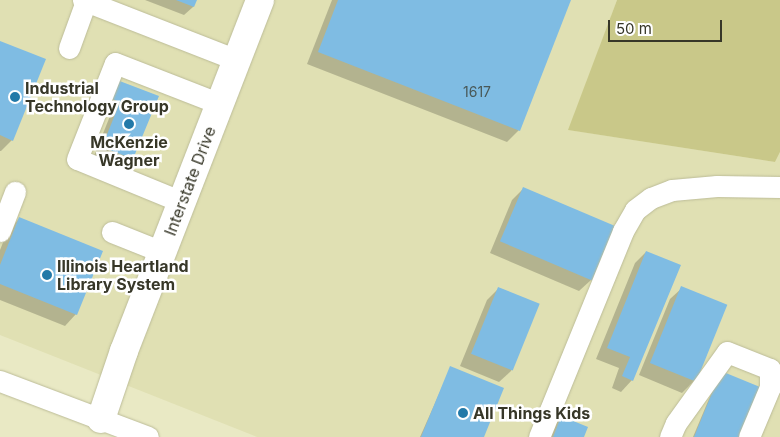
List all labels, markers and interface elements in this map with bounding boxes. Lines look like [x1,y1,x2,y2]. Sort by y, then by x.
scale bar [610,10,724,42]
text: 50 m [616,19,652,38]
place label: Industrial Technology Group [25,78,169,116]
house number: 1617 [463,84,491,100]
marker: Industrial Technology Group [9,91,21,103]
marker: McKenzie Wagner [123,118,135,130]
street label: Interstate Drive [160,124,220,238]
place label: McKenzie Wagner [90,132,168,170]
place label: Illinois Heartland Library System [57,256,189,294]
marker: Illinois Heartland Library System [41,269,53,281]
place label: All Things Kids [473,403,590,423]
marker: All Things Kids [457,407,469,419]

